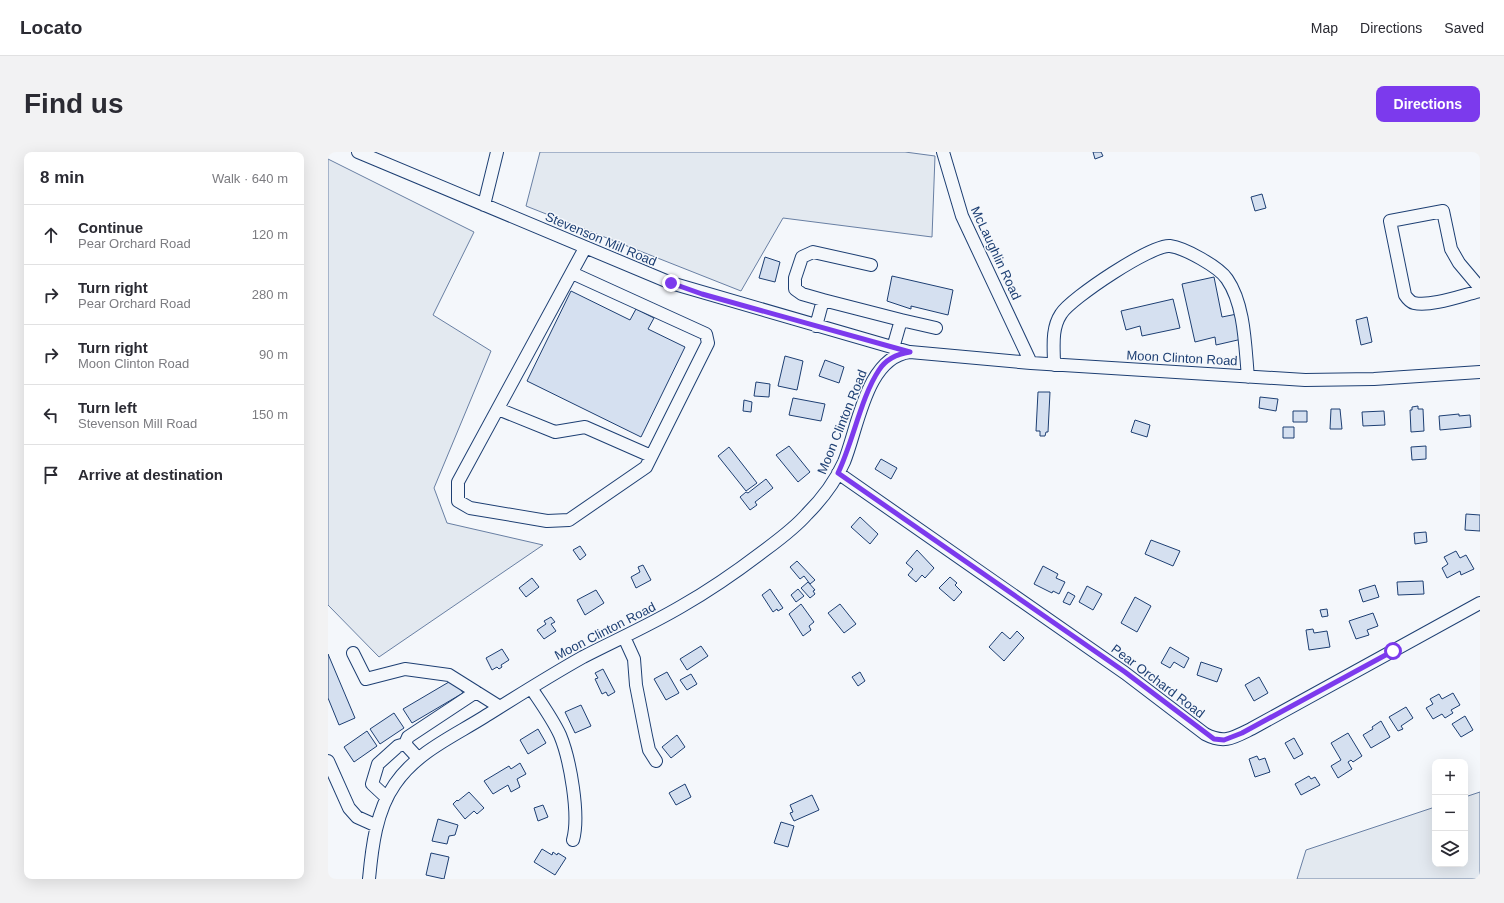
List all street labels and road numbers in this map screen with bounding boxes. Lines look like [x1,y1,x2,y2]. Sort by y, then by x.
street label: McLaughlin Road [968,204,1024,302]
street label: Stevenson Mill Road [543,209,659,269]
street label: Moon Clinton Road [1126,348,1238,368]
street label: Moon Clinton Road [814,368,870,476]
street label: Moon Clinton Road [552,599,658,663]
street label: Pear Orchard Road [1108,641,1208,721]

